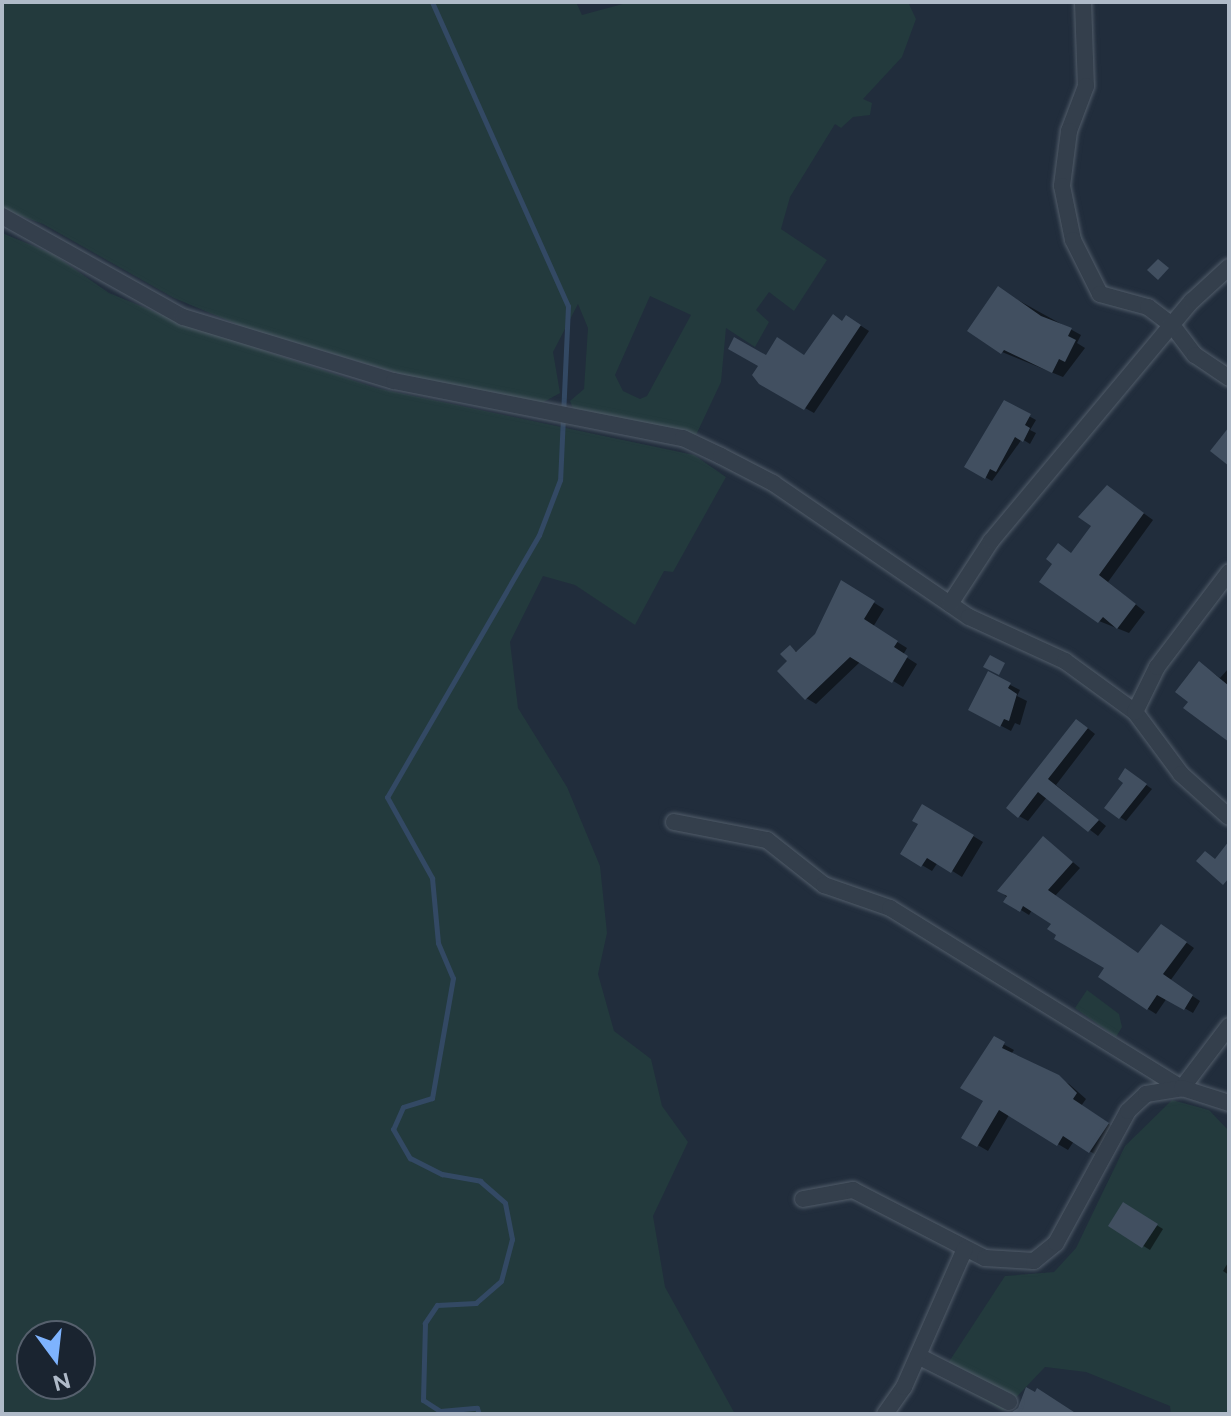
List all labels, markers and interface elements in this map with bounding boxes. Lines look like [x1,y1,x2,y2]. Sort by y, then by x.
north arrow [16,1320,96,1400]
text: N [50,1366,74,1397]

